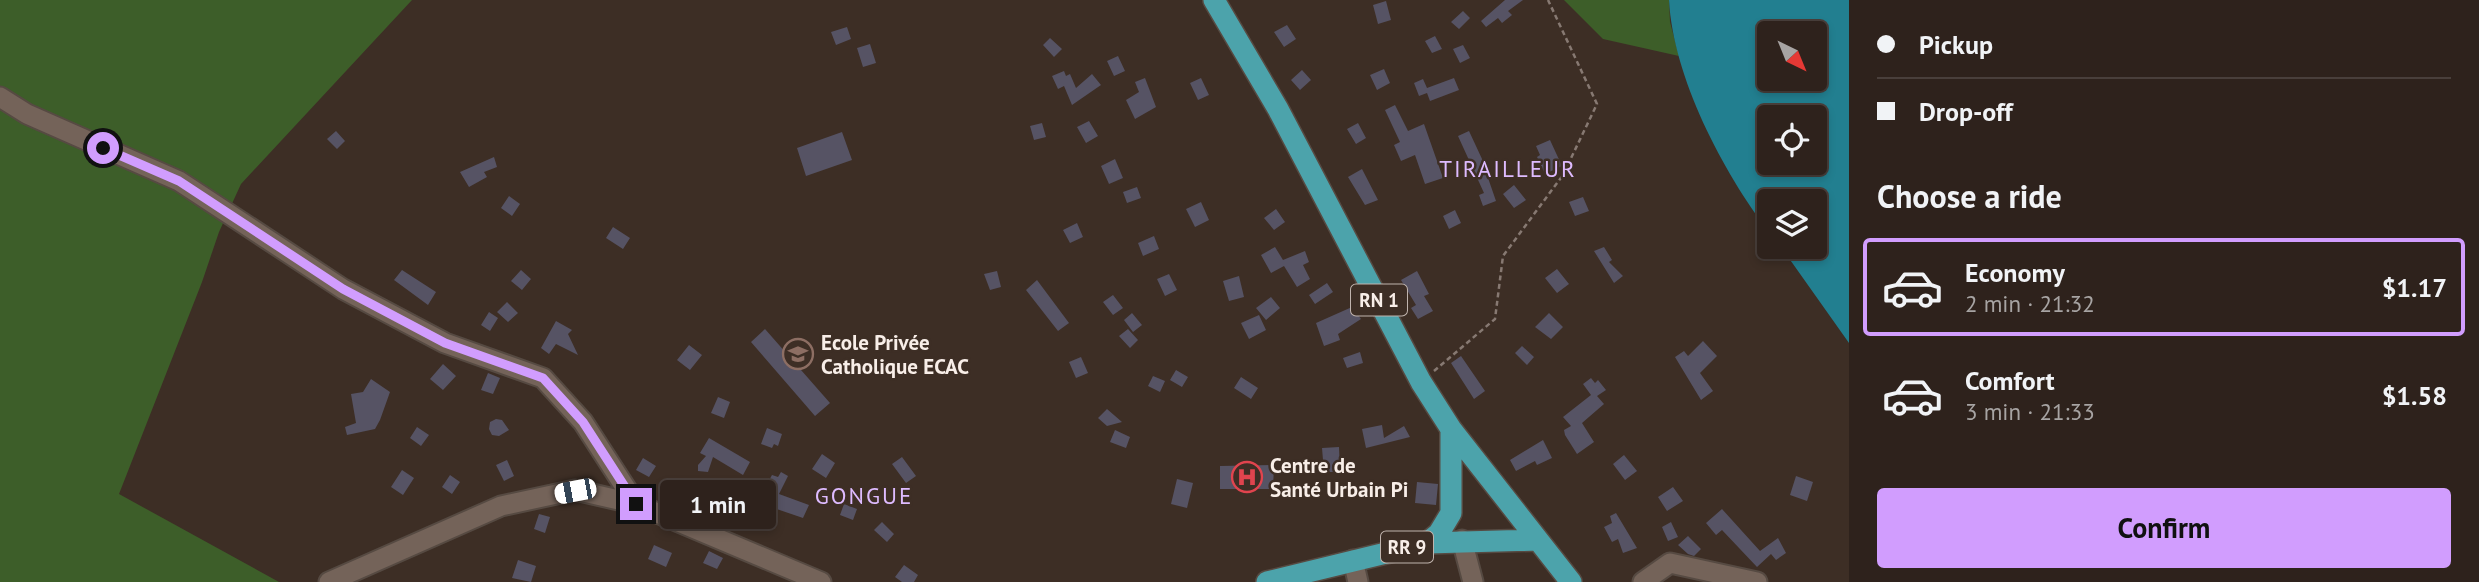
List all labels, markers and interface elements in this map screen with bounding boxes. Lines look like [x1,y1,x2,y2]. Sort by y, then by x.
north arrow [1757,21,1827,91]
map controls [1757,21,1827,259]
text: Pickup [1919,28,1993,61]
text: Drop-off [1919,95,2013,128]
button: locate [1757,105,1827,175]
route start [87,132,119,164]
district label: TIRAILLEUR [1439,154,1577,183]
text: Choose a ride [1877,175,2062,217]
button: layers [1757,189,1827,259]
icon: car [1881,256,1944,319]
text: Economy [1965,256,2065,289]
text: $1.17 [2382,271,2447,304]
road number: RN 1 [1351,284,1407,316]
text: 2 min · 21:32 [1965,289,2095,318]
place label: Ecole Privée Catholique ECAC [821,329,969,380]
school or university icon: Ecole Privée Catholique ECAC [781,337,815,371]
icon: car [1881,364,1944,427]
text: Comfort [1965,364,2055,397]
text: $1.58 [2382,379,2447,412]
text: 3 min · 21:33 [1965,397,2095,426]
place label: Centre de Santé Urbain Pi [1270,452,1408,503]
hospital icon: Centre de Santé Urbain Pi [1230,460,1264,494]
car [553,477,598,505]
callout: 1 min [660,480,776,528]
district label: GONGUE [815,481,913,510]
route end [620,488,652,520]
button: Confirm [1877,488,2451,568]
text: 1 min [690,490,746,519]
road number: RR 9 [1381,532,1433,562]

